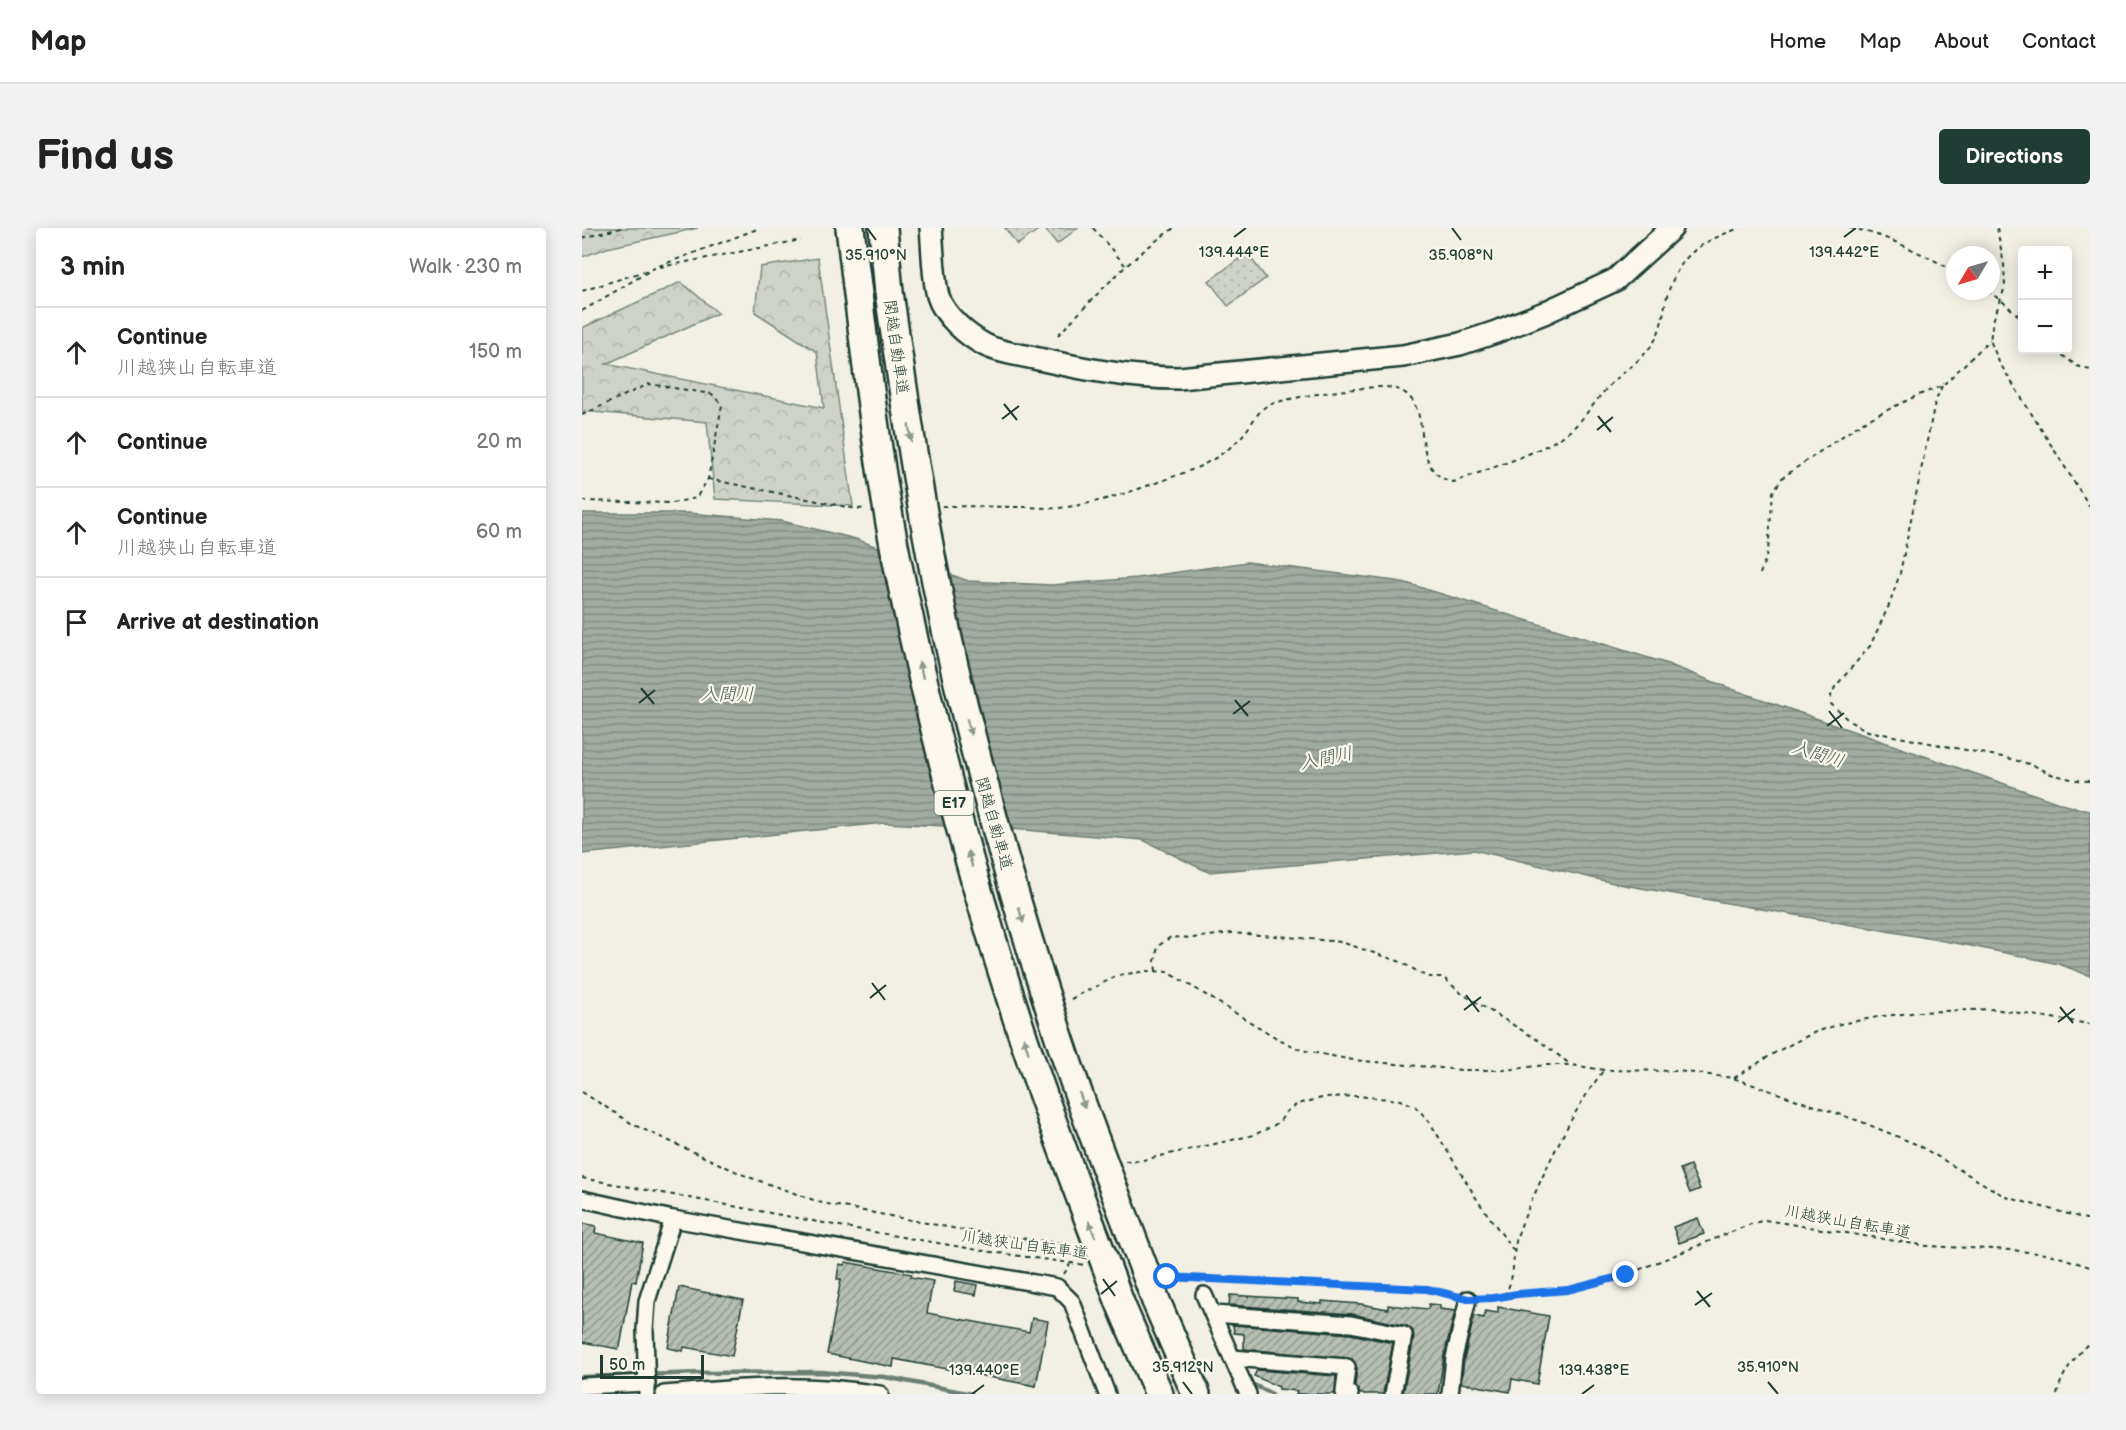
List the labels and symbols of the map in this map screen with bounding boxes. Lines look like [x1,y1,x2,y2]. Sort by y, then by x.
text: 139.444°E [1199,243,1269,262]
text: 139.442°E [1809,243,1879,262]
text: 35.910°N [845,246,907,265]
text: 35.908°N [1428,246,1494,265]
north arrow [1946,246,2000,300]
street label: 関越自動車道 [879,298,912,396]
one-way arrow [905,424,914,443]
one-way arrow [916,660,925,679]
water label: 入間川 [700,684,754,705]
one-way arrow [965,718,974,736]
water label: 入間川 [1789,737,1847,772]
water label: 入間川 [1298,743,1355,774]
street label: 関越自動車道 [971,775,1016,872]
road number: E17 [934,791,974,815]
one-way arrow [965,850,974,868]
one-way arrow [1017,906,1026,924]
one-way arrow [1021,1036,1031,1054]
one-way arrow [1077,1091,1087,1109]
street label: 川越狭山自転車道 [1783,1202,1912,1243]
one-way arrow [1087,1220,1096,1238]
street label: 川越狭山自転車道 [960,1227,1089,1264]
route end [1612,1261,1638,1287]
route start [1153,1263,1179,1289]
scale bar [600,1352,704,1380]
text: 35.912°N [1152,1358,1214,1377]
text: 35.910°N [1737,1358,1799,1377]
text: 139.440°E [949,1361,1019,1380]
text: 139.438°E [1559,1361,1629,1380]

